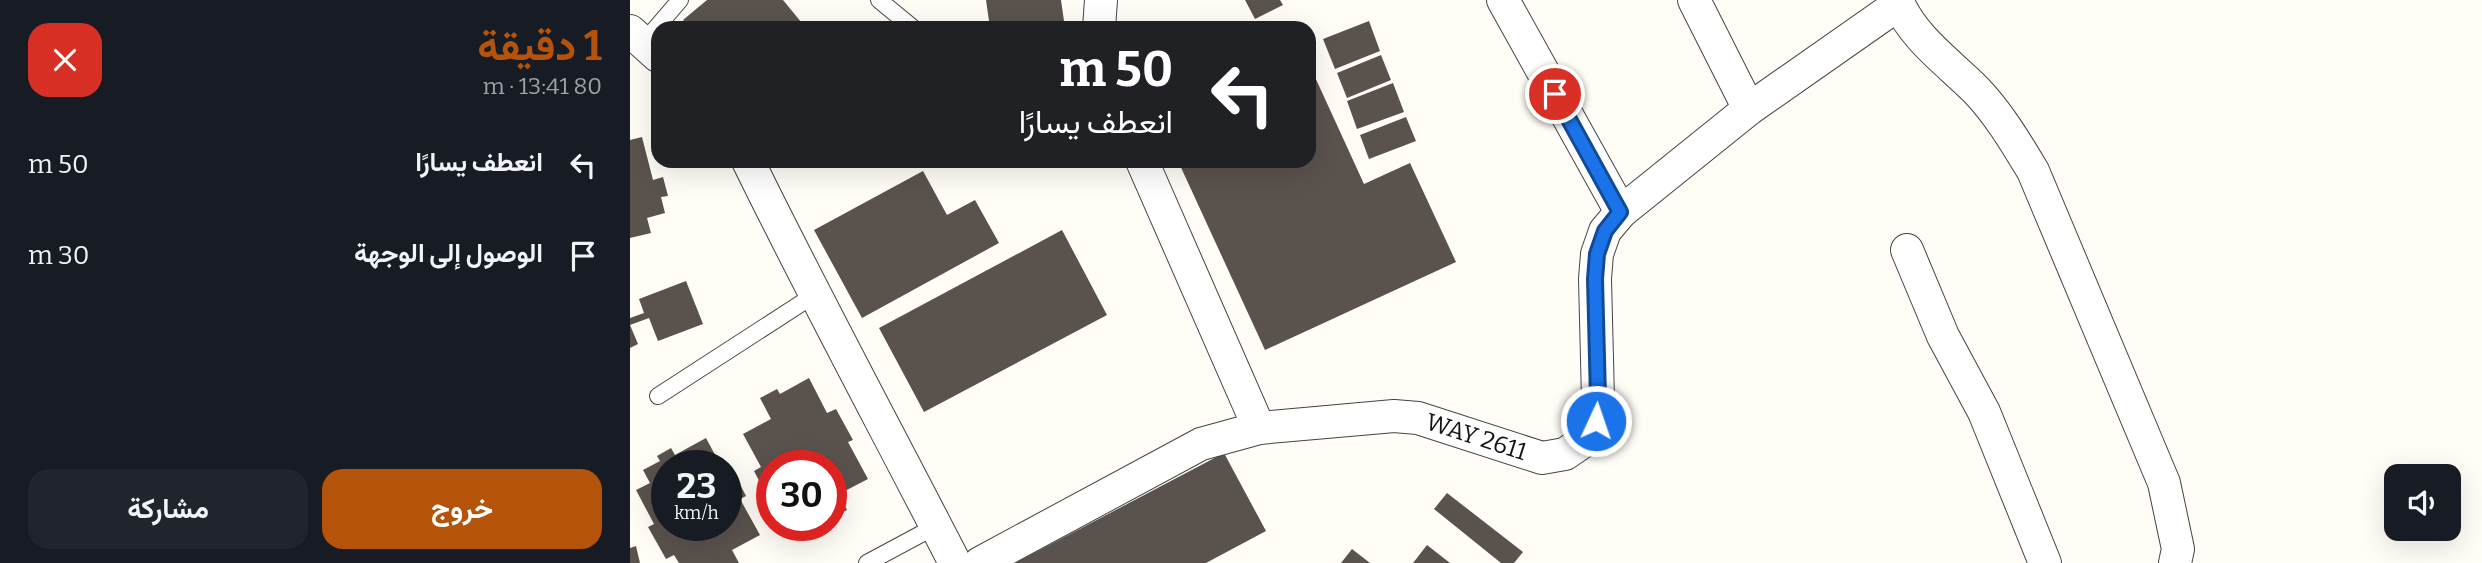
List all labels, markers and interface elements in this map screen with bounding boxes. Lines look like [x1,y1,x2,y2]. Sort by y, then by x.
text: 1 دقيقة [477,21,602,71]
button: close [28,23,102,97]
text: 50 m [1060,40,1173,99]
icon: left [1197,49,1288,140]
pin [1525,64,1585,124]
text: 80 m · 13:41 [483,72,602,100]
icon: arrive [1536,75,1574,113]
text: انعطف يسارًا [1019,103,1173,141]
icon: left [564,146,602,184]
text: انعطف يسارًا [415,147,543,178]
text: 50 m [28,149,89,180]
icon: arrive [564,237,602,275]
text: الوصول إلى الوجهة [354,238,543,269]
text: 30 m [28,240,90,271]
position arrow [1559,384,1633,458]
street label: WAY 2611 [1422,408,1530,466]
speed limit sign: 30 [756,450,847,541]
map controls [2384,464,2461,541]
button: sound [2384,464,2461,541]
text: 23 [677,465,716,507]
button: مشاركة [28,469,308,549]
button: خروج [322,469,602,549]
text: km/h [674,502,719,524]

